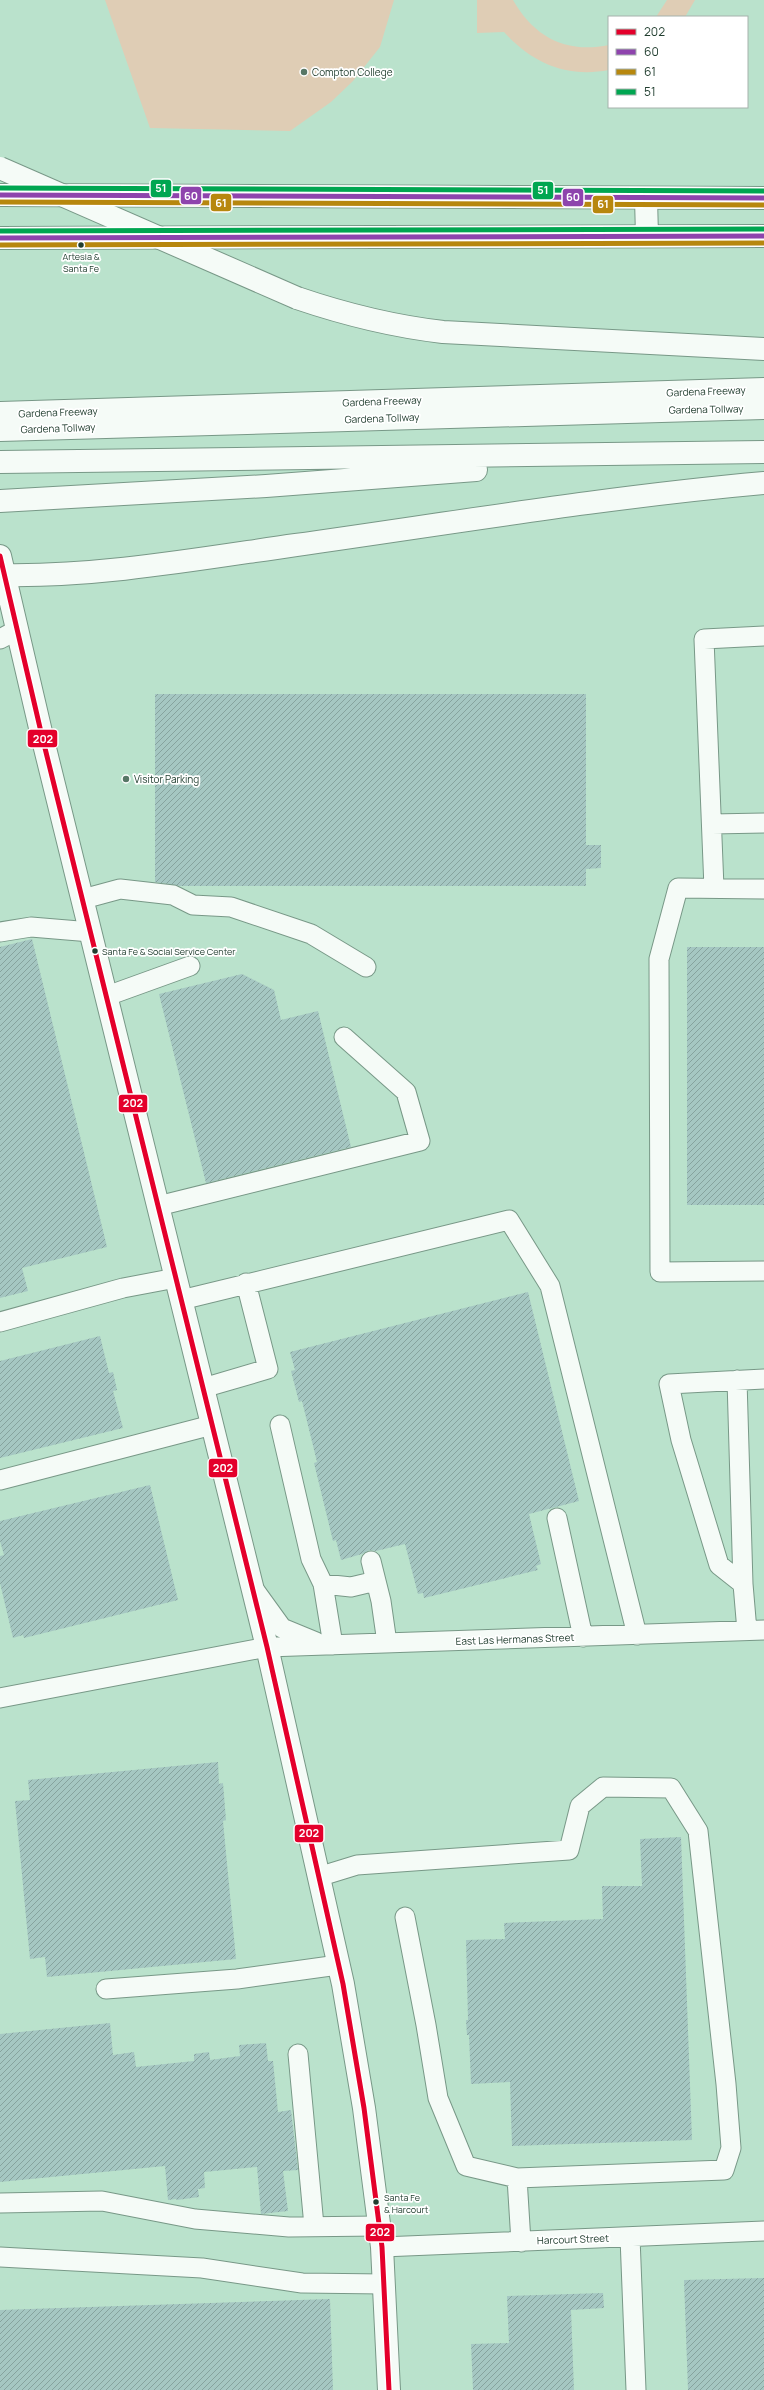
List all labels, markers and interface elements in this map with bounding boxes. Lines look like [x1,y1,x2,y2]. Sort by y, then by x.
legend [608,16,748,108]
text: 202 [644,23,665,40]
text: 60 [644,43,659,60]
text: 61 [644,63,656,80]
place label: Compton College [312,65,393,79]
marker: Compton College [299,67,309,77]
text: 51 [644,83,656,100]
line badge: 51 [150,179,172,198]
text: 51 [155,180,167,195]
line badge: 51 [532,181,554,200]
text: 51 [537,182,549,197]
line badge: 60 [180,186,202,205]
text: 60 [184,188,198,203]
line badge: 60 [562,188,584,207]
text: 60 [566,189,580,204]
line badge: 61 [210,193,232,212]
text: 61 [215,195,227,210]
line badge: 61 [592,195,614,214]
text: 61 [597,196,609,211]
marker: Artesia & Santa Fe [76,240,86,250]
place label: Artesia & Santa Fe [62,250,100,275]
street label: Gardena Freeway [666,383,747,399]
street label: Gardena Freeway [342,393,423,409]
street label: Gardena Tollway [668,401,744,417]
street label: Gardena Freeway [18,404,99,420]
street label: Gardena Tollway [344,410,420,426]
street label: Gardena Tollway [20,420,96,436]
line badge: 202 [27,729,58,748]
text: 202 [33,731,53,746]
place label: Visitor Parking [134,772,199,786]
marker: Visitor Parking [121,774,131,784]
place label: Santa Fe & Social Service Center [102,945,236,958]
marker: Santa Fe & Social Service Center [90,946,100,956]
line badge: 202 [118,1094,148,1113]
text: 202 [123,1095,143,1110]
line badge: 202 [208,1458,238,1478]
text: 202 [213,1460,233,1475]
street label: East Las Hermanas Street [455,1630,575,1648]
line badge: 202 [294,1824,324,1843]
text: 202 [299,1825,319,1840]
place label: Santa Fe & Harcourt [384,2191,429,2216]
marker: Santa Fe & Harcourt [371,2197,381,2207]
line badge: 202 [365,2223,395,2242]
text: 202 [370,2224,390,2239]
street label: Harcourt Street [537,2231,609,2247]

